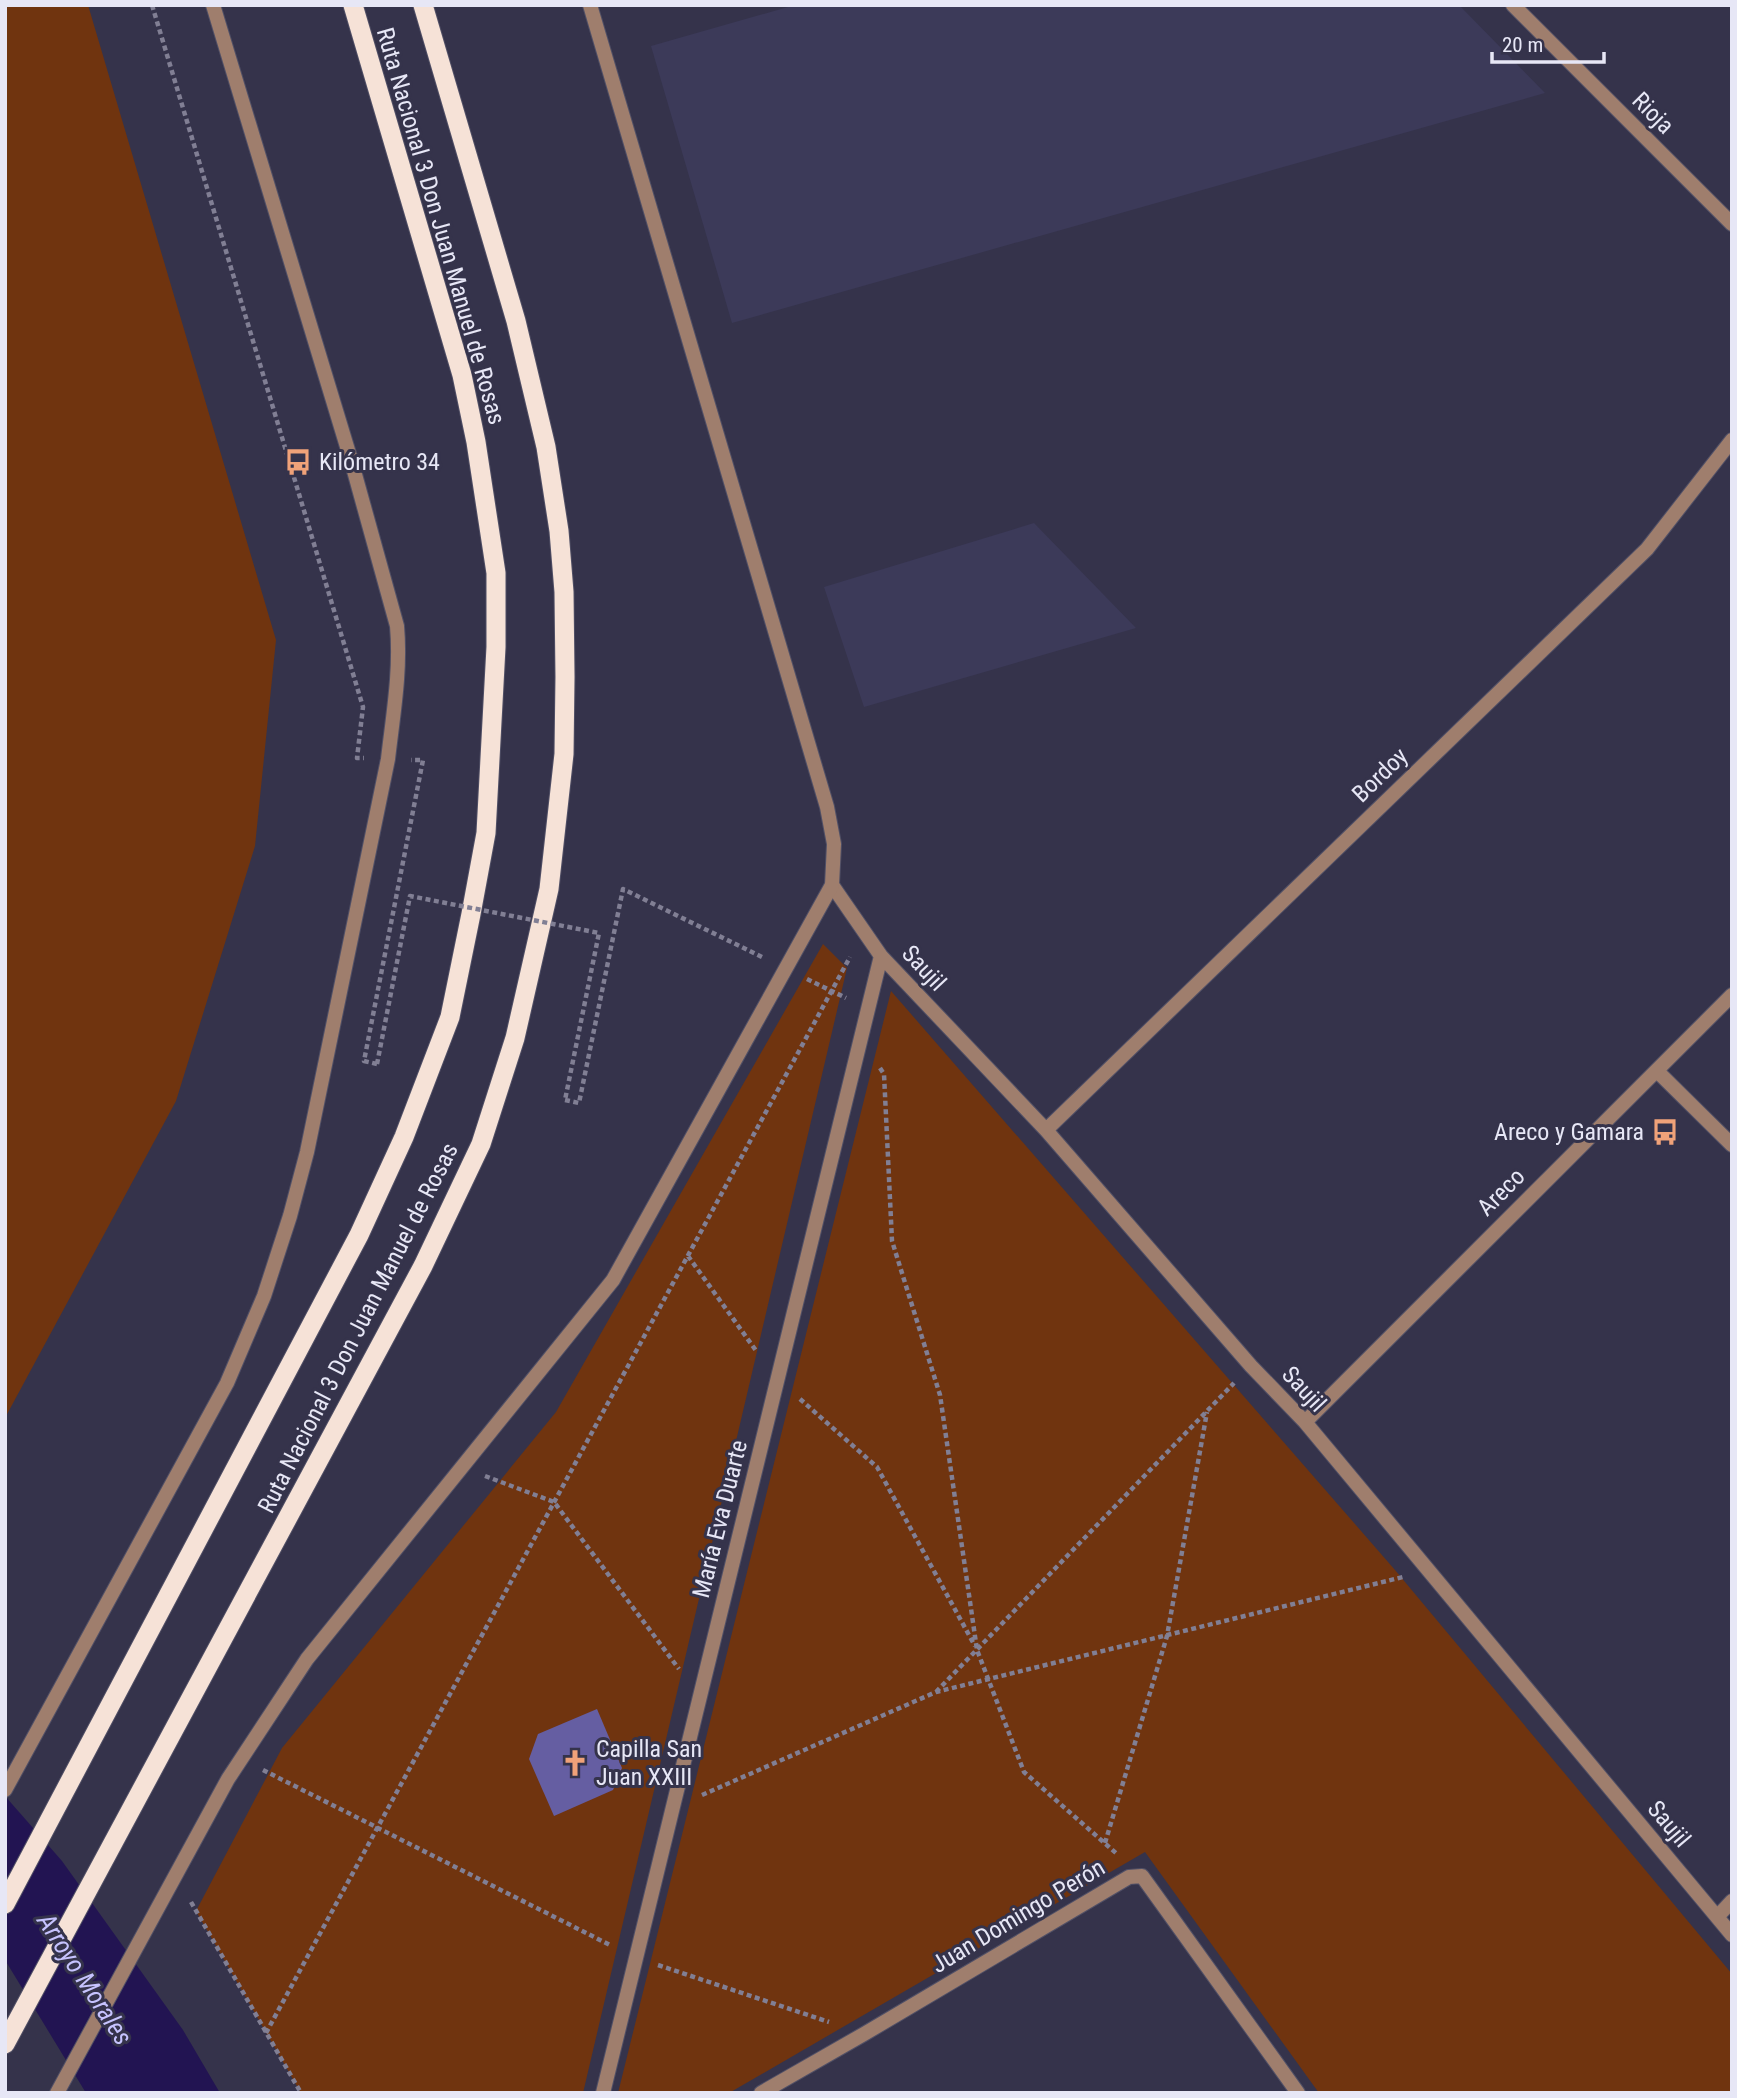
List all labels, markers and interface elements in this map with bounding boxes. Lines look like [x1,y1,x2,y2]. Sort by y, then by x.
scale bar [1492,21,1604,65]
street label: Ruta Nacional 3 Don Juan Manuel de Rosas [371,24,511,428]
text: 20 m [1502,33,1543,57]
street label: Rioja [1626,86,1680,140]
bus stop icon: Kilómetro 34 [283,447,313,477]
place label: Kilómetro 34 [319,448,440,476]
street label: Bordoy [1347,742,1413,808]
street label: Saujil [896,939,952,997]
bus stop icon: Areco y Gamara [1650,1117,1680,1147]
place label: Areco y Gamara [1494,1118,1644,1146]
street label: Ruta Nacional 3 Don Juan Manuel de Rosas [252,1138,464,1518]
street label: Areco [1472,1163,1530,1221]
street label: Saujil [1276,1360,1332,1418]
street label: María Eva Duarte [687,1437,753,1601]
place label: Capilla San Juan XXIII [596,1735,702,1791]
church icon: Capilla San Juan XXIII [560,1748,590,1778]
street label: Saujil [1642,1795,1696,1853]
street label: Juan Domingo Perón [926,1853,1110,1979]
water label: Arroyo Morales [31,1907,139,2051]

